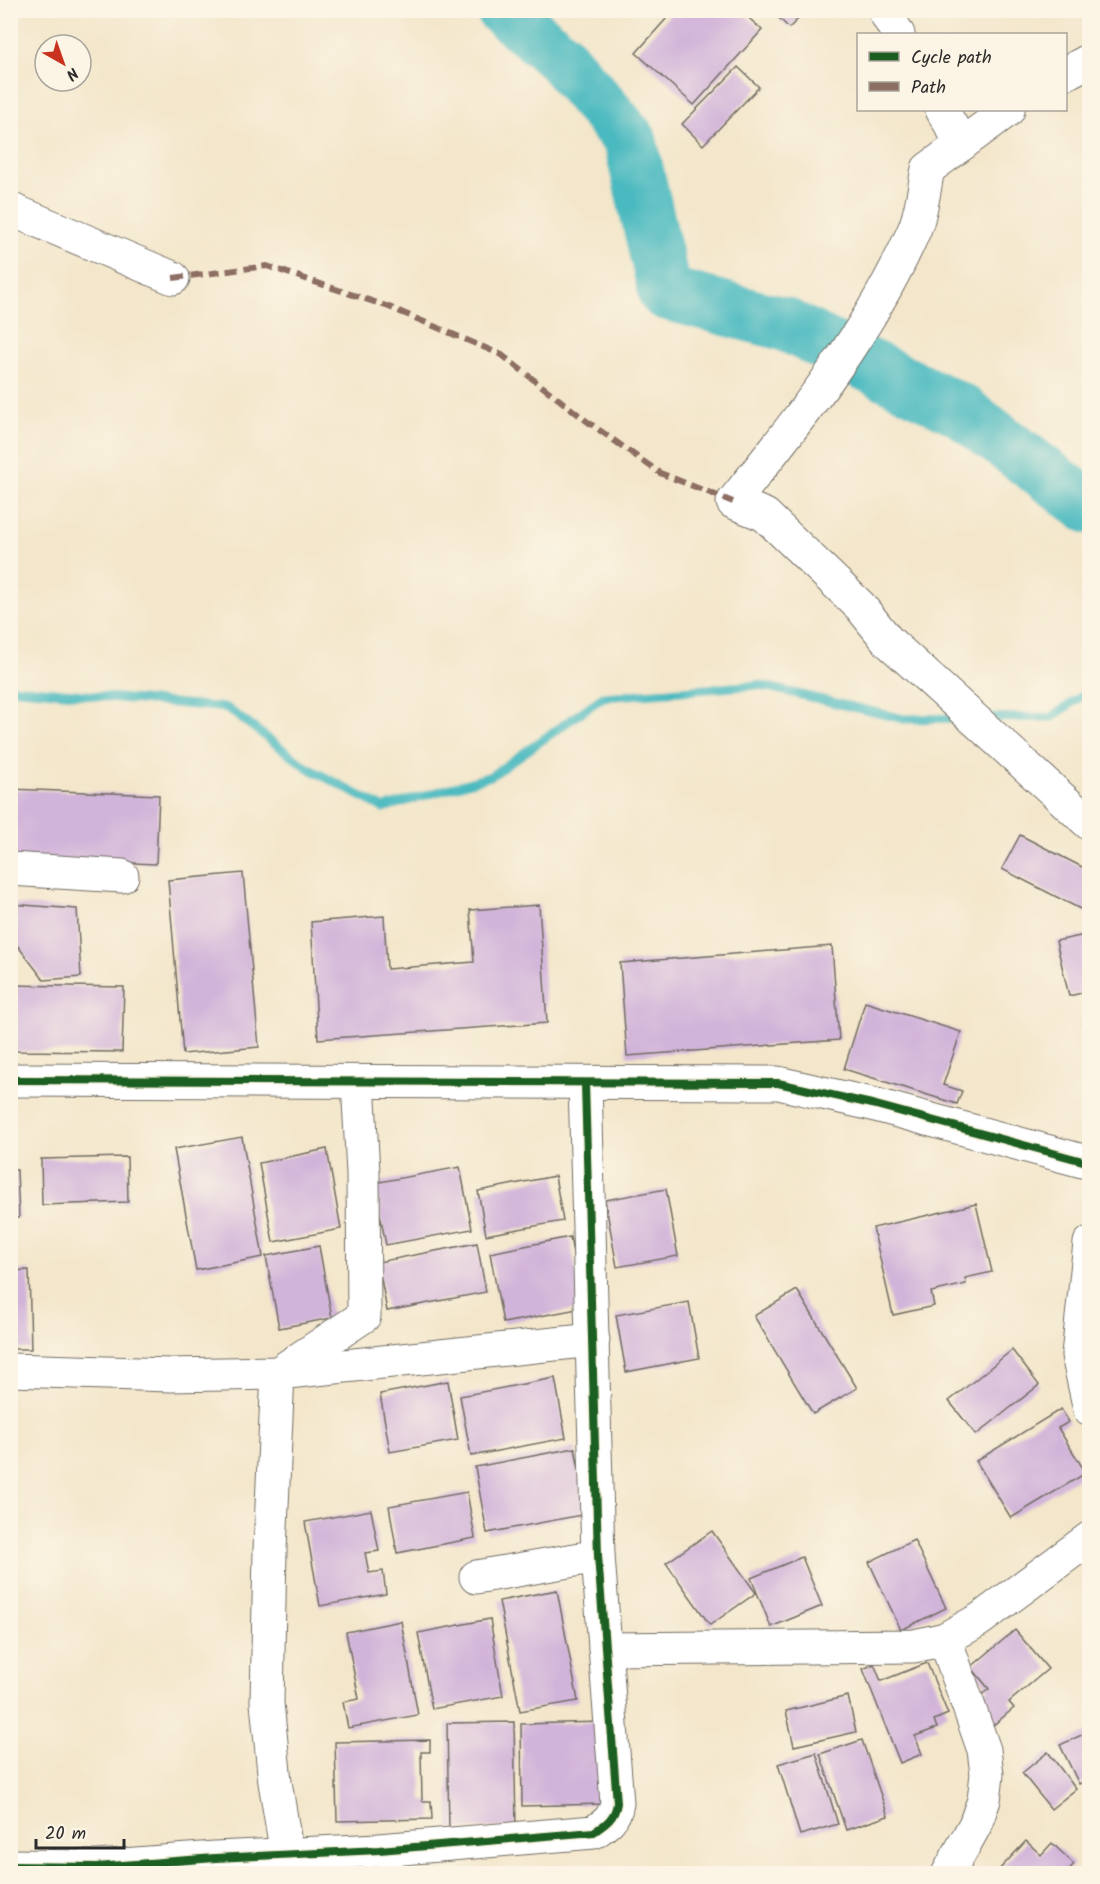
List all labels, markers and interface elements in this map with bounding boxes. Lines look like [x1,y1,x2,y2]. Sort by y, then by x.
north arrow [33,33,93,93]
legend [857,33,1067,111]
text: Cycle path [911,44,992,73]
text: N [60,61,84,86]
text: Path [911,74,946,103]
scale bar [36,1812,124,1850]
text: 20 m [45,1820,86,1849]

